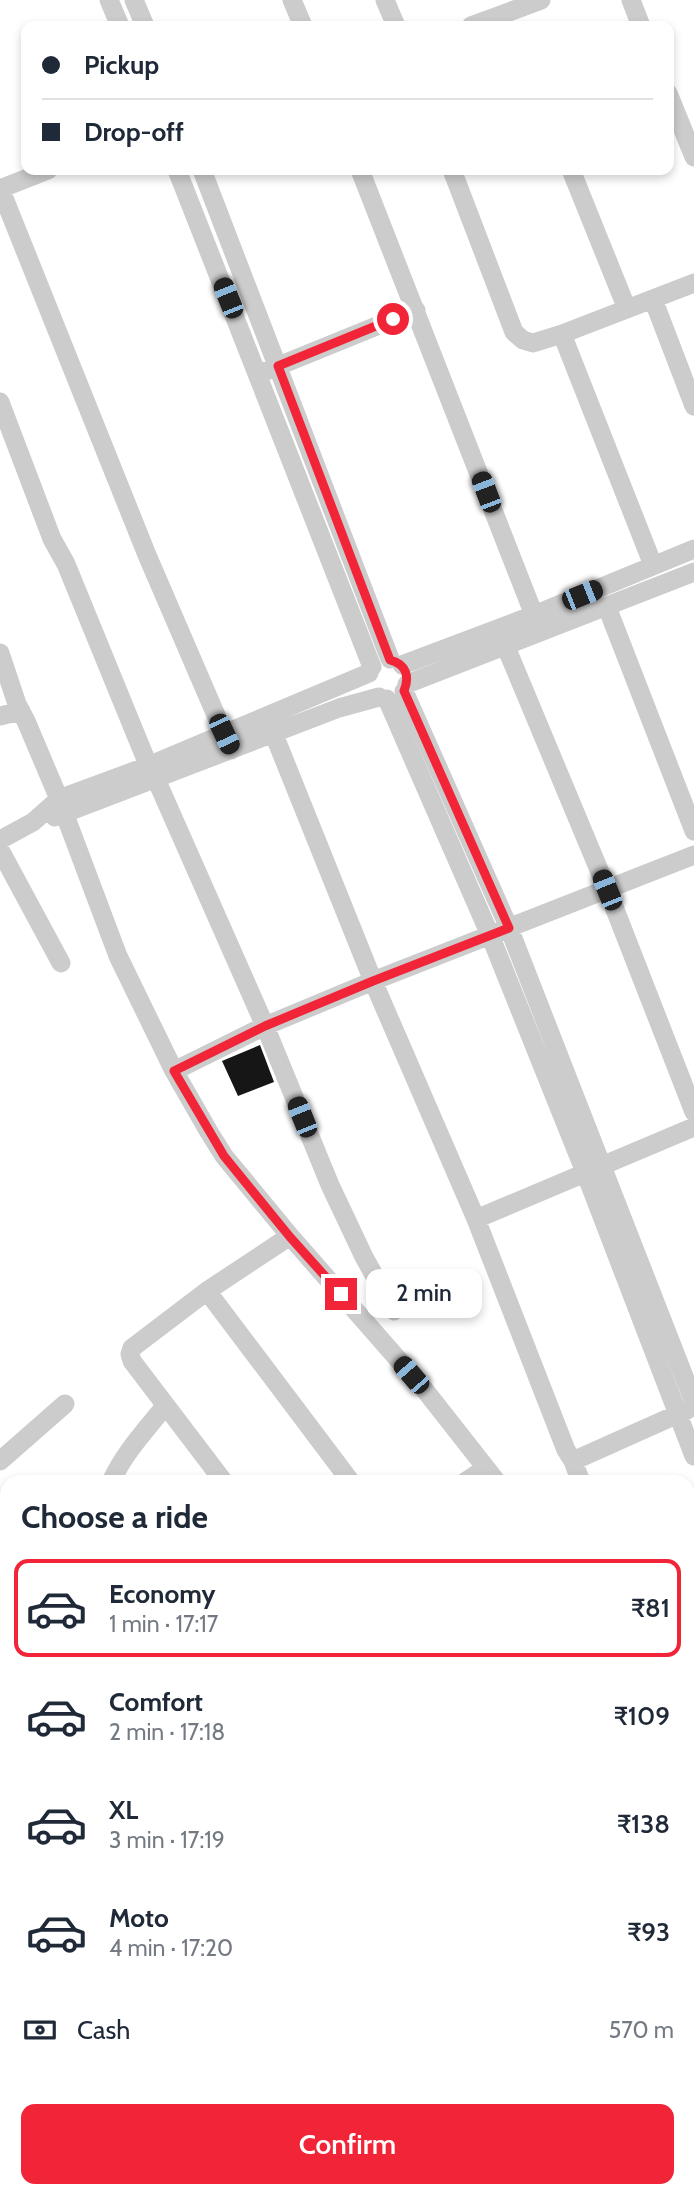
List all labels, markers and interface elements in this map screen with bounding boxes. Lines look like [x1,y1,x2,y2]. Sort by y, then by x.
text: Pickup [84,49,159,81]
text: Drop-off [84,116,184,148]
car [211,275,246,321]
route start [377,303,409,335]
car [469,469,504,515]
car [559,577,606,613]
car [206,711,243,757]
car [590,867,625,913]
car [285,1094,320,1140]
callout: 2 min [366,1270,481,1318]
route end [325,1278,357,1310]
text: 2 min [396,1279,452,1307]
car [390,1352,433,1398]
text: Choose a ride [21,1497,208,1536]
icon: car [25,1577,88,1640]
text: Economy [109,1578,215,1610]
text: ₹81 [631,1592,670,1624]
text: 1 min · 17:17 [109,1610,218,1638]
icon: car [25,1685,88,1748]
text: Comfort [109,1686,203,1718]
text: ₹109 [614,1700,670,1732]
text: 2 min · 17:18 [109,1718,225,1746]
icon: car [25,1793,88,1856]
text: XL [109,1794,138,1826]
text: ₹138 [617,1808,670,1840]
text: 3 min · 17:19 [109,1826,225,1854]
icon: car [25,1901,88,1964]
text: Moto [109,1902,169,1934]
text: ₹93 [627,1916,670,1948]
text: 4 min · 17:20 [109,1934,233,1962]
icon: cash [21,2011,59,2049]
text: Cash [77,2014,130,2046]
text: 570 m [609,2016,674,2044]
button: Confirm [21,2104,674,2184]

